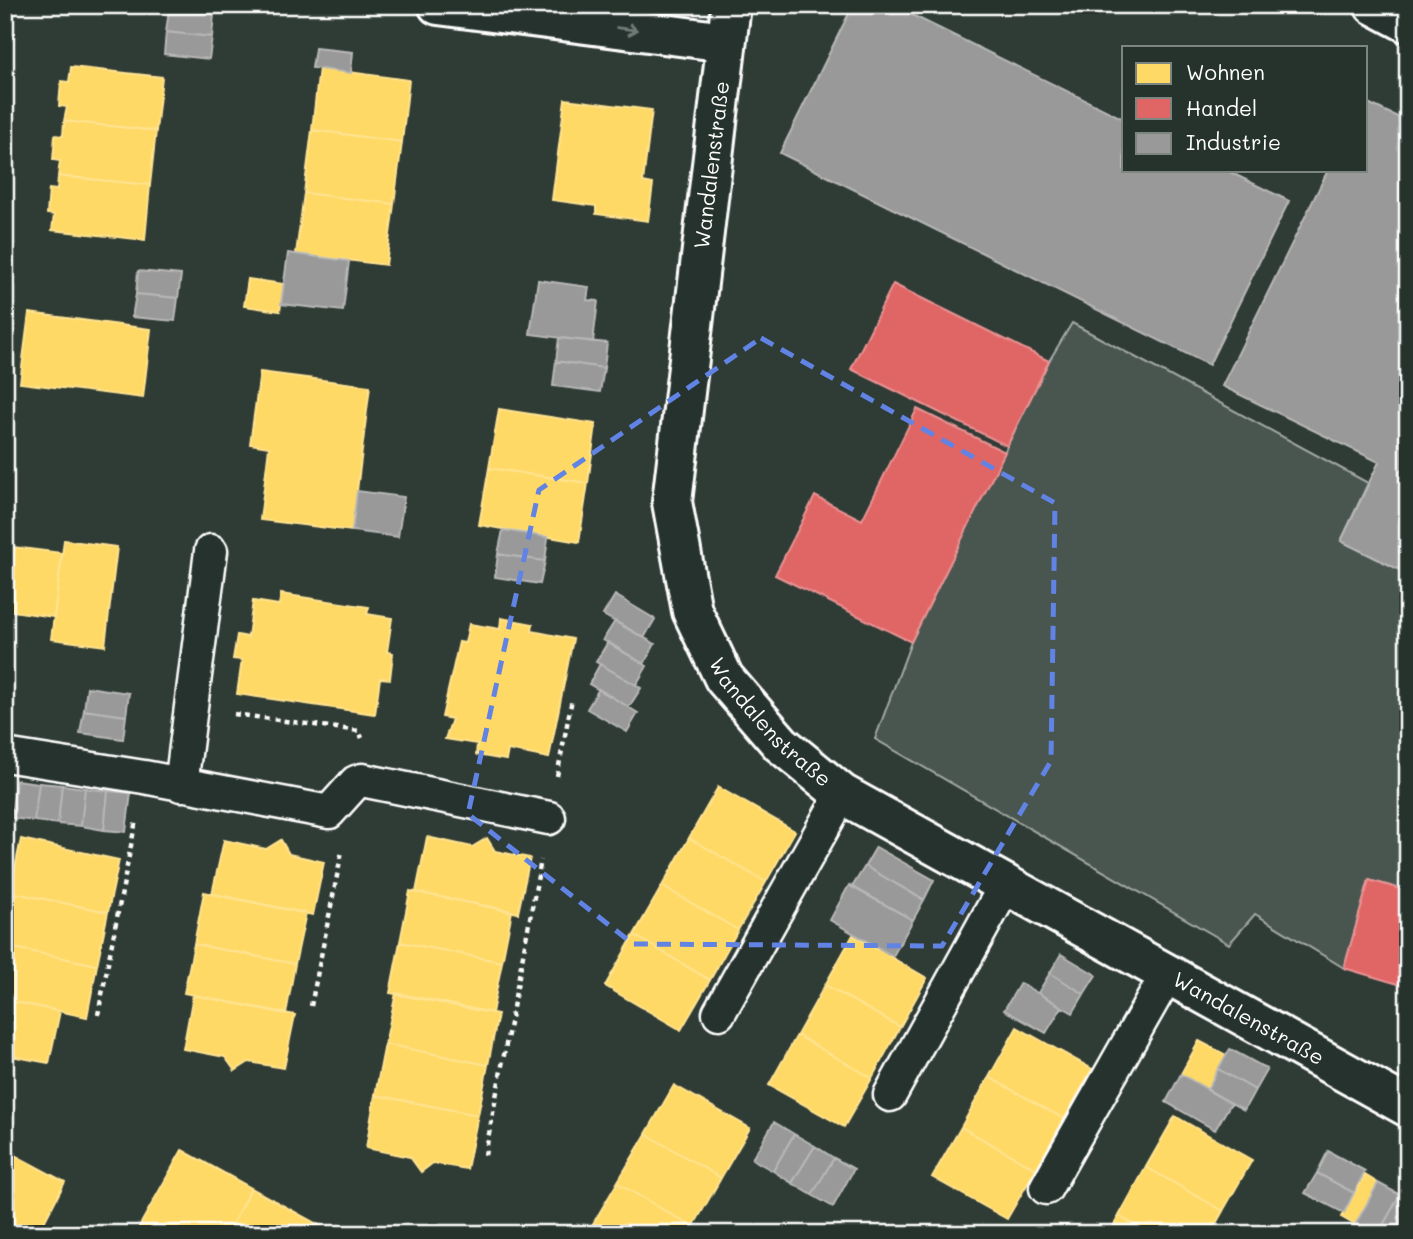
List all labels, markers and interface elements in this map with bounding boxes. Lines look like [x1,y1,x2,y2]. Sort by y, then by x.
one-way arrow [615,23,638,36]
legend [1122,46,1368,172]
text: Wohnen [1186,58,1265,85]
street label: Wandalenstraße [687,79,734,250]
text: Handel [1186,94,1257,121]
text: Industrie [1186,128,1281,155]
street label: Wandalenstraße [704,653,837,792]
street label: Wandalenstraße [1169,965,1330,1070]

